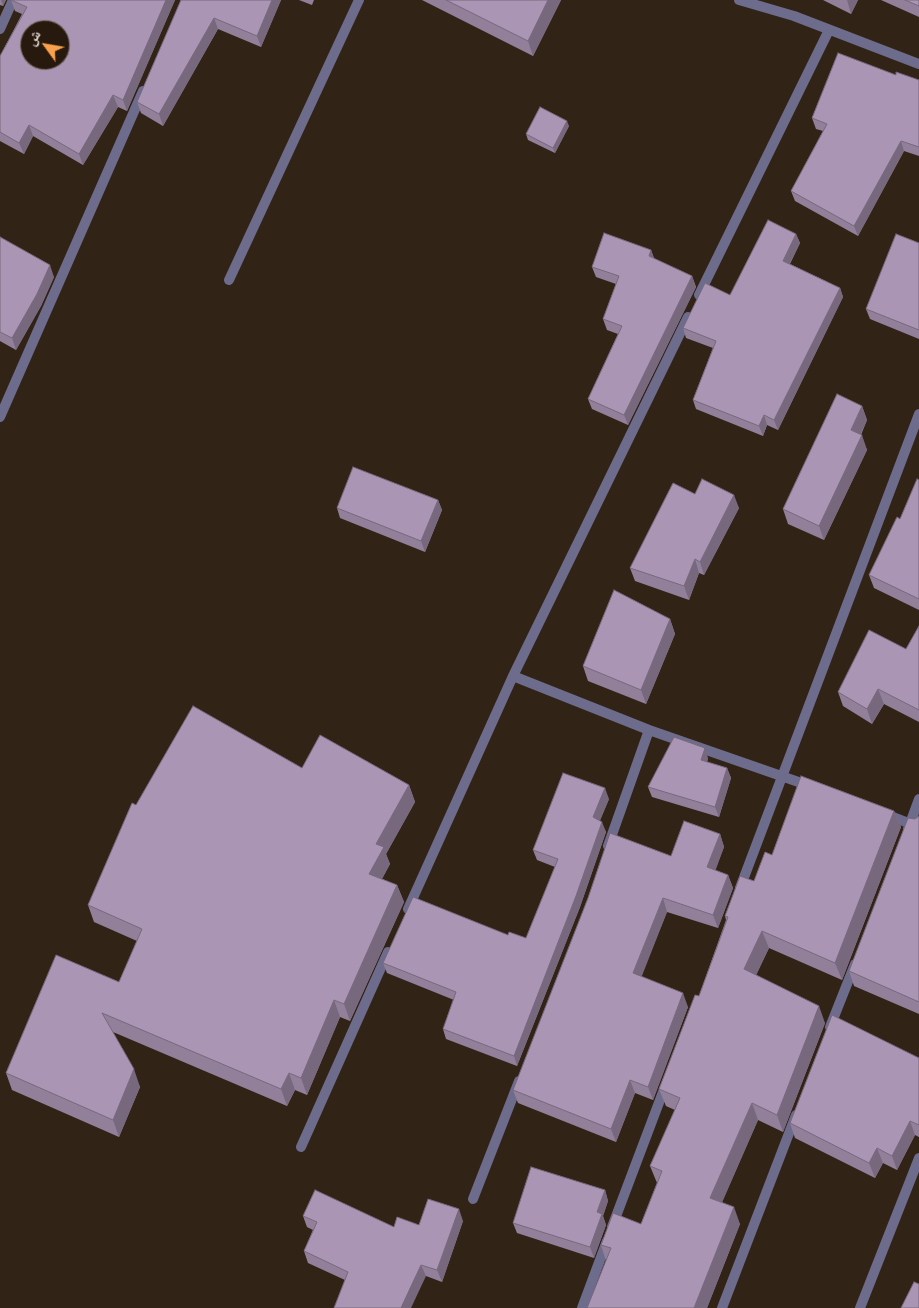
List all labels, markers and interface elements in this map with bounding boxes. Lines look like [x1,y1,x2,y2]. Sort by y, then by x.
north arrow [20,20,70,70]
text: ش [22,27,45,49]

